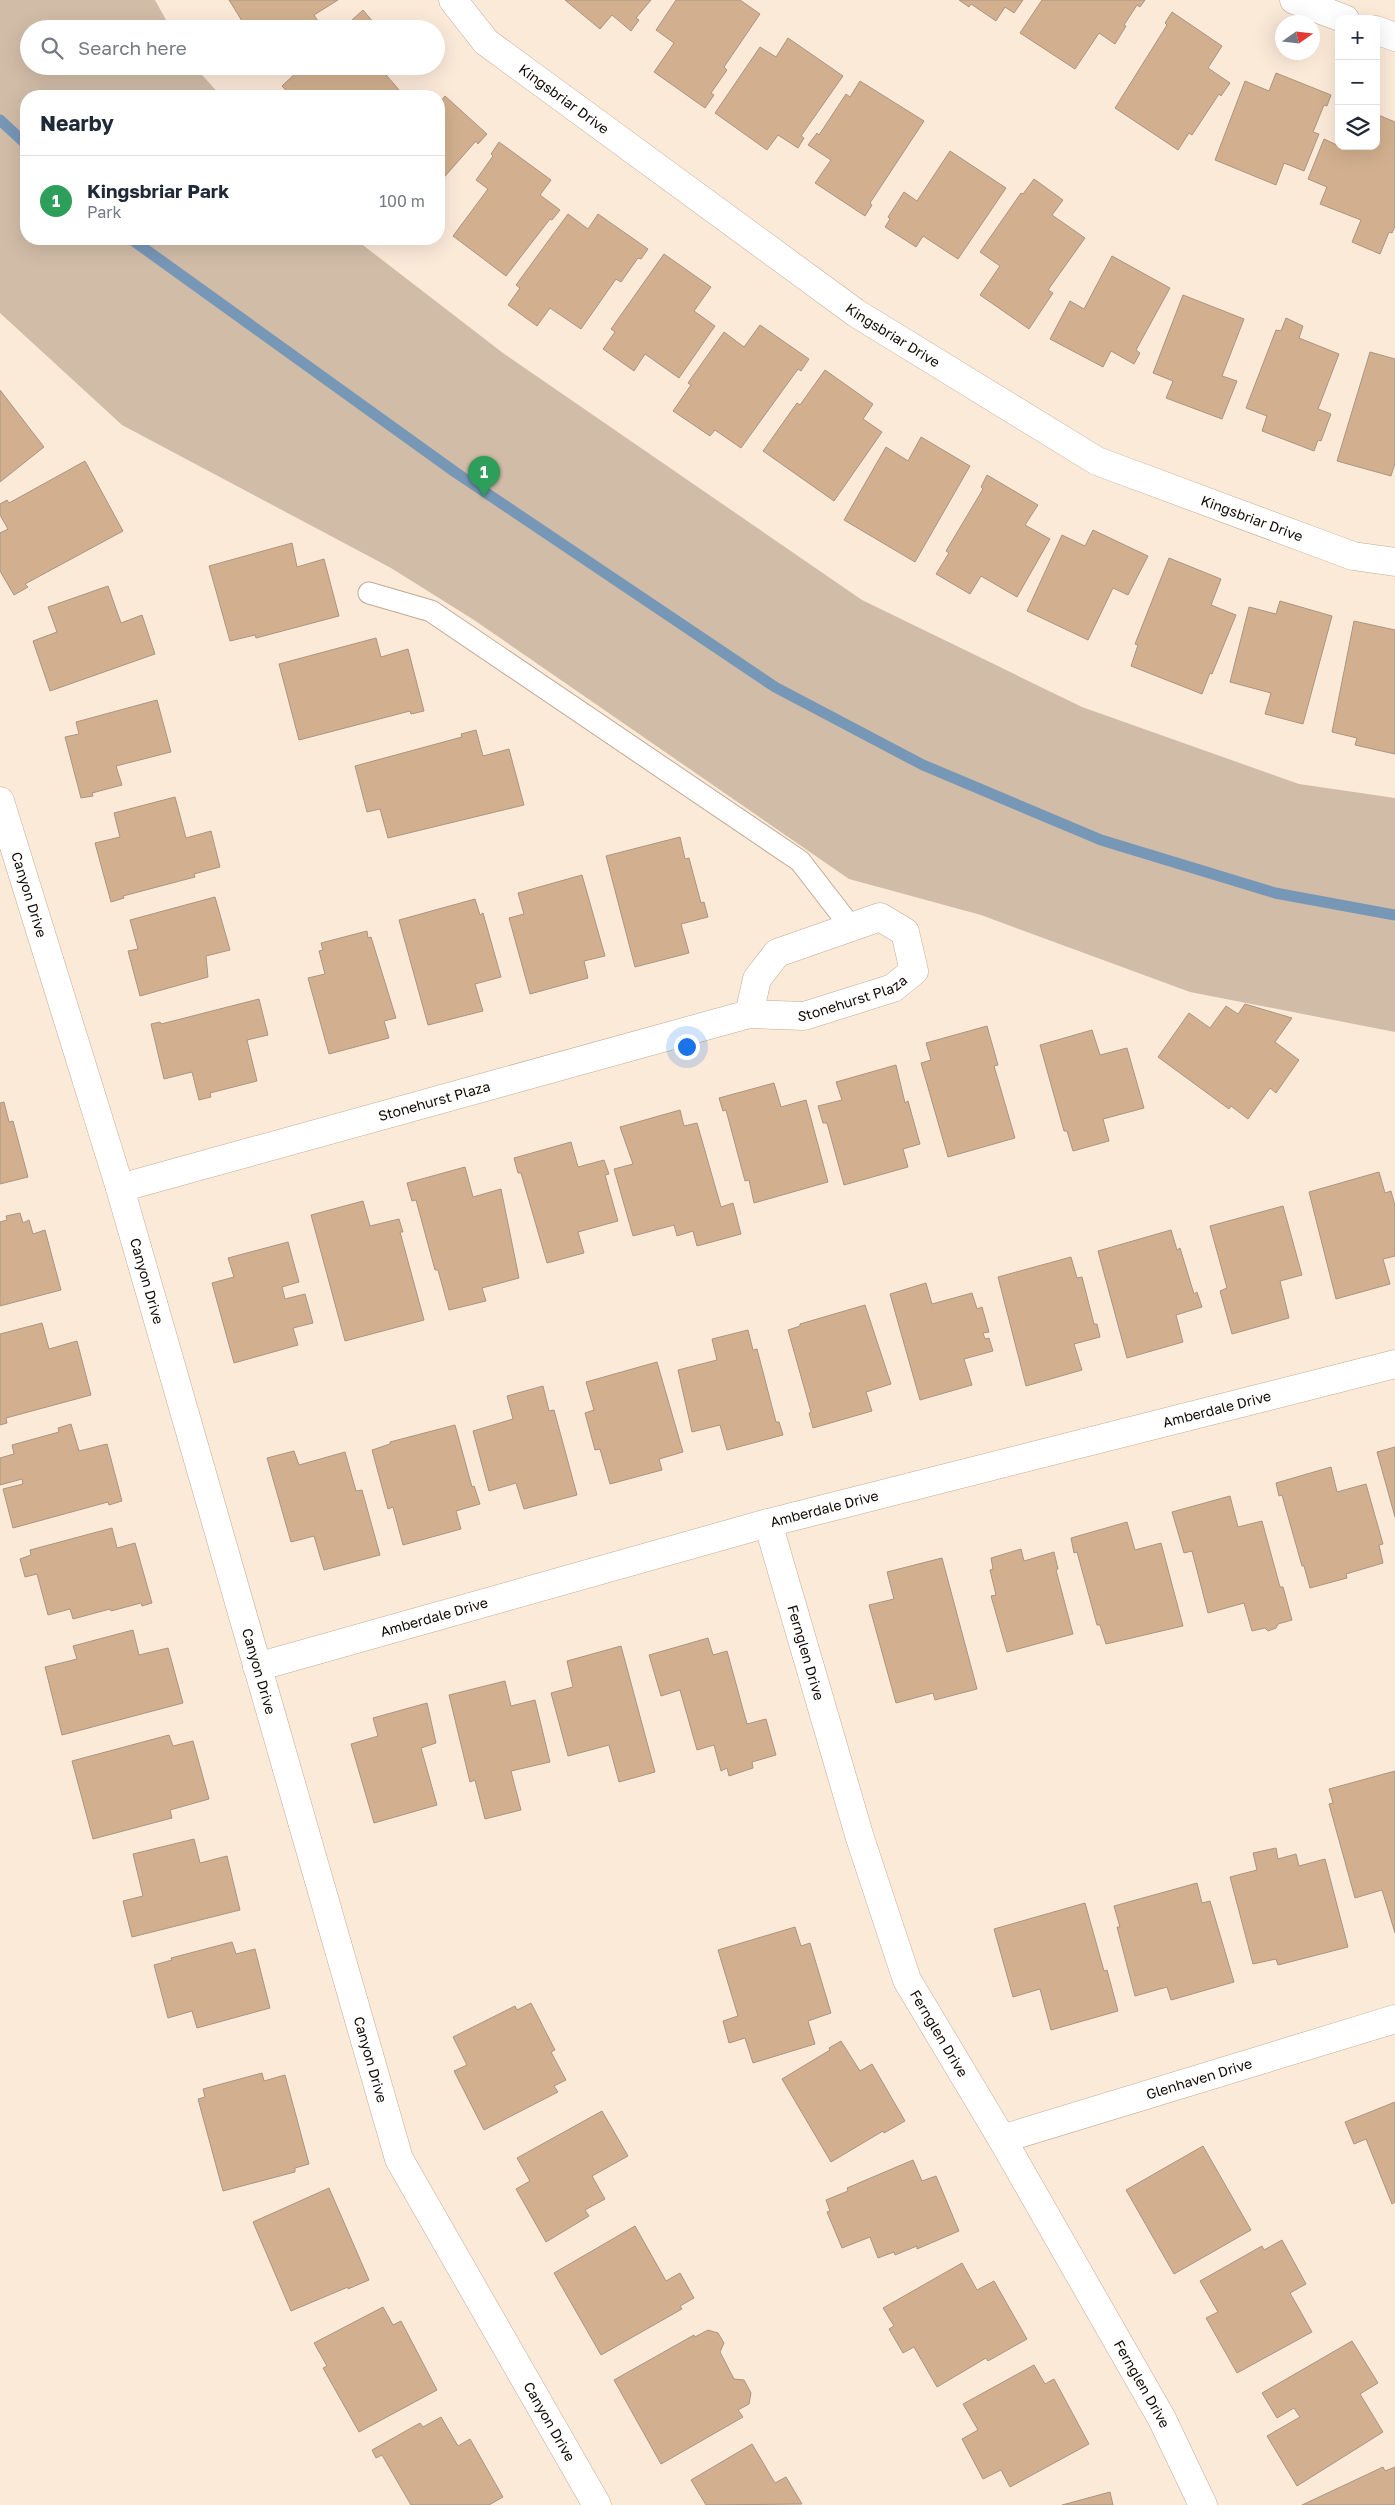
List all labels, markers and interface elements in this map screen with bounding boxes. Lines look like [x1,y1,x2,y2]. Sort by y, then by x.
north arrow [1275,15,1320,60]
map controls [1335,15,1380,150]
button: + [1335,15,1380,60]
search box [20,20,445,75]
icon: search [38,34,66,62]
text: Search here [78,36,187,59]
street label: Kingsbriar Drive [516,60,613,137]
button: − [1335,60,1380,105]
button: layers [1335,105,1380,150]
text: Nearby [40,110,114,136]
text: Kingsbriar Park [87,179,229,202]
text: 1 [52,191,60,211]
text: 100 m [379,191,425,211]
text: Park [87,202,122,222]
street label: Kingsbriar Drive [843,299,943,370]
pin: 1 [468,456,500,497]
street label: Kingsbriar Drive [1199,491,1305,545]
street label: Canyon Drive [8,850,51,939]
street label: Stonehurst Plaza [797,971,910,1024]
your location [674,1034,700,1060]
street label: Stonehurst Plaza [376,1077,492,1124]
street label: Canyon Drive [127,1236,168,1326]
street label: Amberdale Drive [1161,1387,1273,1431]
street label: Amberdale Drive [768,1486,880,1530]
street label: Amberdale Drive [378,1593,490,1640]
street label: Fernglen Drive [784,1603,828,1702]
street label: Canyon Drive [239,1626,280,1716]
street label: Fernglen Drive [907,1987,972,2080]
street label: Canyon Drive [351,2014,391,2104]
street label: Glenhaven Drive [1144,2054,1254,2103]
street label: Fernglen Drive [1111,2337,1174,2430]
street label: Canyon Drive [520,2379,579,2464]

